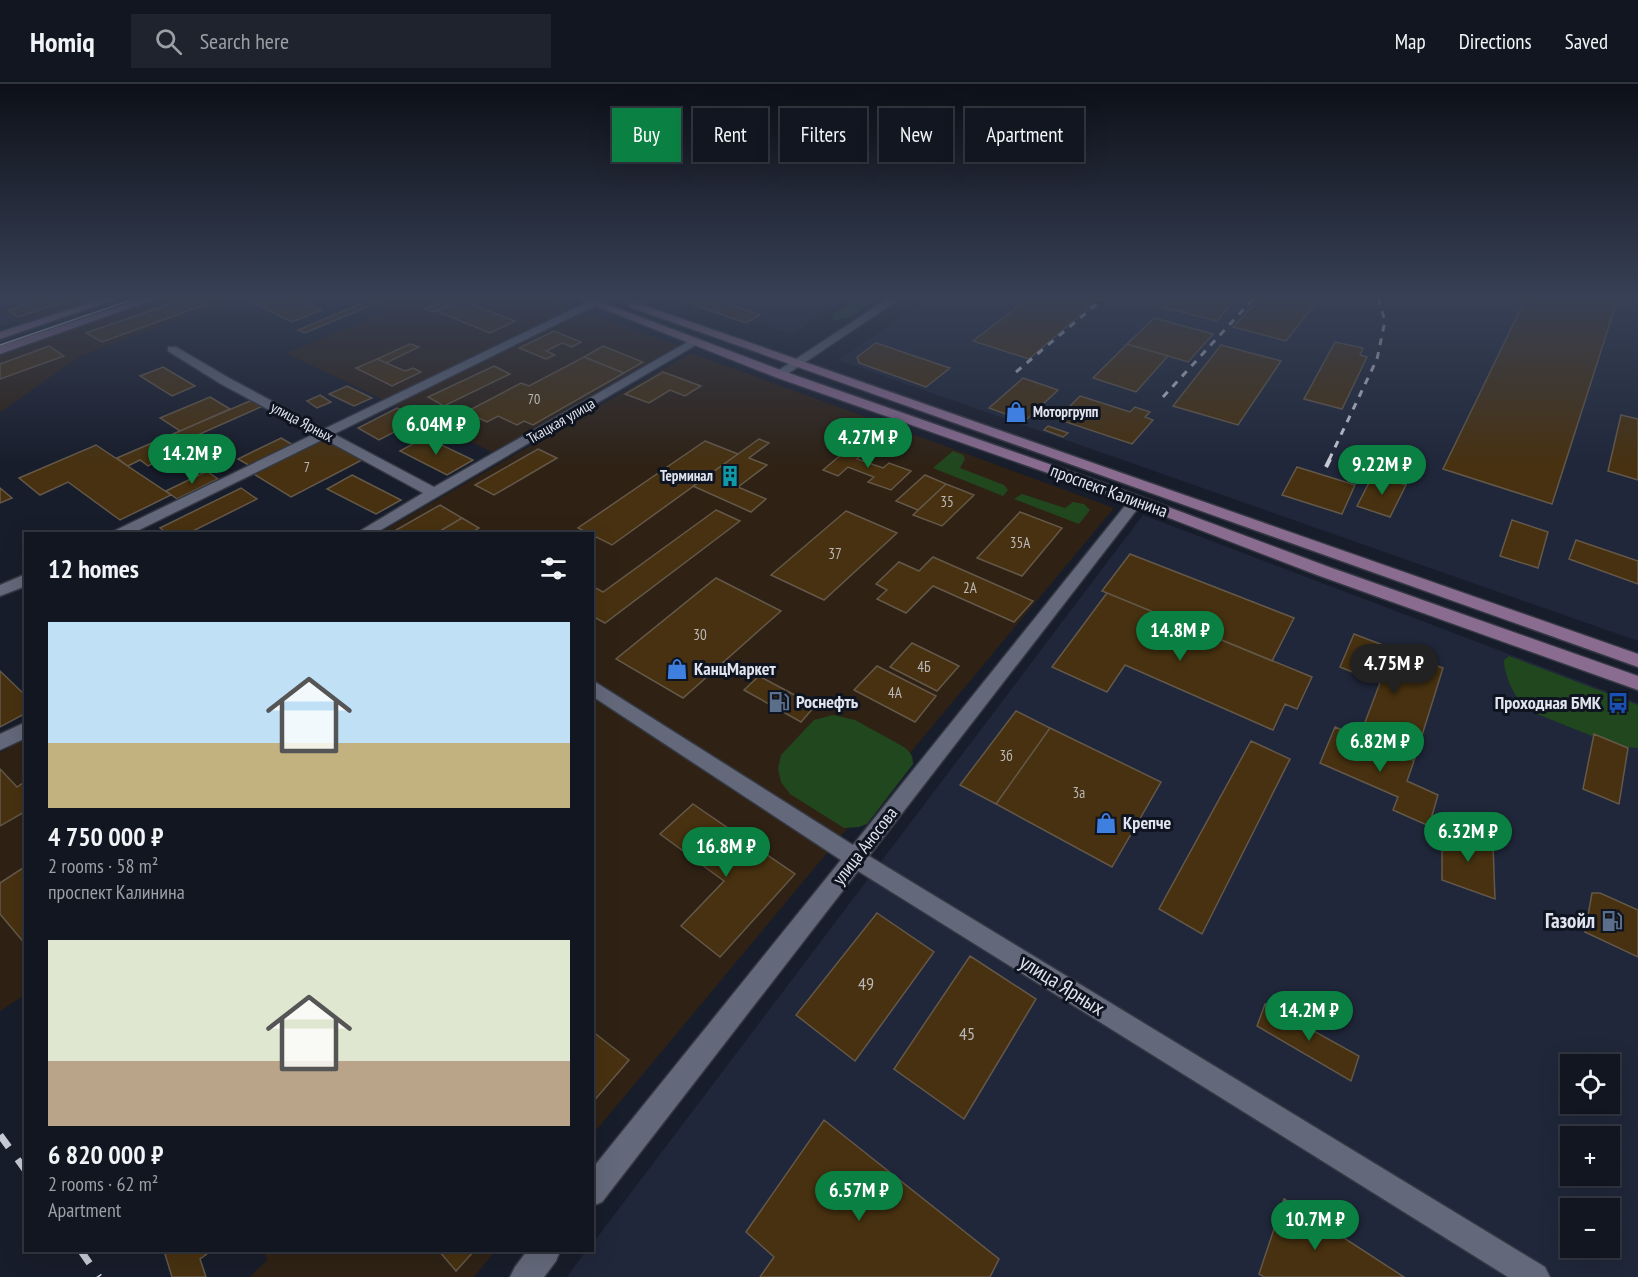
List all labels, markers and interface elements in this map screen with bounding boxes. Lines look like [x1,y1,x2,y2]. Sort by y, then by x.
search box [131,14,551,68]
text: Homiq [30,23,95,60]
icon: search [152,25,185,58]
text: Search here [200,27,289,55]
text: Map [1395,28,1426,55]
text: Directions [1459,28,1532,55]
text: Saved [1565,28,1608,55]
chip: Buy [612,108,681,162]
chip: Rent [693,108,768,162]
chip: Filters [780,108,867,162]
chip: New [879,108,953,162]
chip: Apartment [965,108,1084,162]
house number: 70 [528,390,540,408]
street label: Ткацкая улица [523,394,598,448]
street label: улица Ярных [268,397,337,446]
shop icon: Моторгрупп [1004,400,1028,424]
place label: Моторгрупп [1033,402,1098,421]
pin: 6.04M ₽ [381,405,491,456]
text: 6.04M ₽ [406,411,466,437]
pin: 4.27M ₽ [813,418,923,469]
text: 4.27M ₽ [838,424,898,450]
pin: 14.2M ₽ [137,434,247,485]
text: 14.2M ₽ [162,440,222,466]
pin: 9.22M ₽ [1327,445,1437,496]
text: 9.22M ₽ [1352,451,1412,477]
house number: 7 [304,458,310,476]
street label: проспект Калинина [1047,459,1171,522]
building icon: Терминал [718,464,742,488]
place label: Терминал [660,466,713,485]
house number: 35 [940,492,954,511]
house number: 35А [1010,533,1031,552]
house number: 37 [828,544,842,563]
text: 12 homes [48,552,139,585]
icon: filters [537,552,570,585]
house number: 2А [963,578,978,597]
pin: 14.8M ₽ [1125,611,1235,662]
text: 14.8M ₽ [1150,617,1210,643]
house number: 30 [693,625,707,644]
pin: 4.75M ₽ [1339,644,1449,695]
text: 4.75M ₽ [1364,650,1424,676]
shop icon: КанцМаркет [665,657,689,681]
place label: КанцМаркет [694,657,776,680]
house number: 4Б [917,657,931,676]
icon: home [255,661,363,769]
house number: 4А [888,683,903,702]
fuel station icon: Роснефть [767,690,791,714]
place label: Роснефть [796,690,859,713]
place label: Проходная БМК [1495,691,1602,714]
bus stop icon: Проходная БМК [1606,691,1630,715]
pin: 6.82M ₽ [1325,722,1435,773]
text: 6.82M ₽ [1350,728,1410,754]
house number: 3б [999,746,1013,765]
house number: 3а [1073,783,1085,802]
street label: улица Аносова [827,802,902,889]
shop icon: Крепче [1094,811,1118,835]
place label: Крепче [1123,811,1172,834]
pin: 6.32M ₽ [1413,812,1523,863]
text: 6.32M ₽ [1438,818,1498,844]
text: 4 750 000 ₽ [48,820,163,853]
pin: 16.8M ₽ [671,827,781,878]
text: 16.8M ₽ [696,833,756,859]
text: 2 rooms · 58 m² [48,853,158,879]
text: проспект Калинина [48,879,185,905]
place label: Газойл [1545,907,1595,934]
fuel station icon: Газойл [1600,909,1624,933]
street label: улица Ярных [1015,948,1110,1021]
house number: 49 [858,972,874,995]
icon: home [255,979,363,1087]
pin: 14.2M ₽ [1254,991,1364,1042]
text: 14.2M ₽ [1279,997,1339,1023]
house number: 45 [959,1022,975,1045]
map controls [1560,1054,1620,1258]
button: locate [1560,1054,1620,1114]
button: + [1560,1126,1620,1186]
text: 6 820 000 ₽ [48,1138,163,1171]
text: 2 rooms · 62 m² [48,1171,158,1197]
pin: 6.57M ₽ [804,1171,914,1222]
text: 6.57M ₽ [829,1177,889,1203]
text: Apartment [48,1197,121,1223]
button: − [1560,1198,1620,1258]
pin: 10.7M ₽ [1260,1200,1370,1251]
text: 10.7M ₽ [1285,1206,1345,1232]

